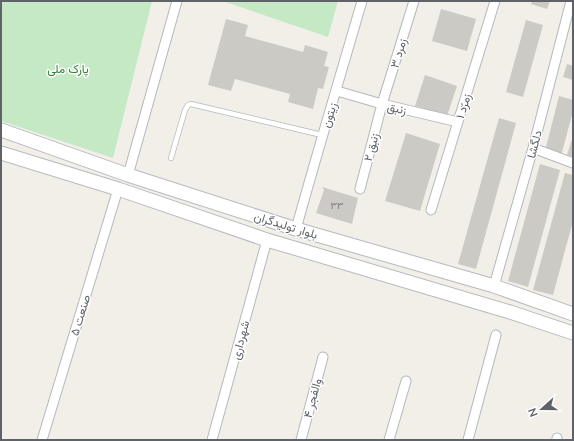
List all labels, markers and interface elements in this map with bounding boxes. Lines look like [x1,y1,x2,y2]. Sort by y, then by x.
street label: زمرد ۳ [386,36,411,70]
park label: پارک ملی [47,61,89,77]
street label: زمرّد ۱ [452,92,475,121]
street label: زنبق [386,99,408,118]
street label: زیتون [318,101,341,130]
street label: دلگشا [523,128,545,160]
street label: زنبق ۲ [360,131,383,163]
house number: ۳۳ [330,199,344,212]
street label: بلوار تولیدگران [252,208,320,243]
street label: صنعت ۵ [67,293,93,337]
street label: شهرداری [228,319,253,362]
street label: والفجر ۴ [300,377,325,420]
north arrow [522,389,562,429]
text: N [525,406,541,419]

